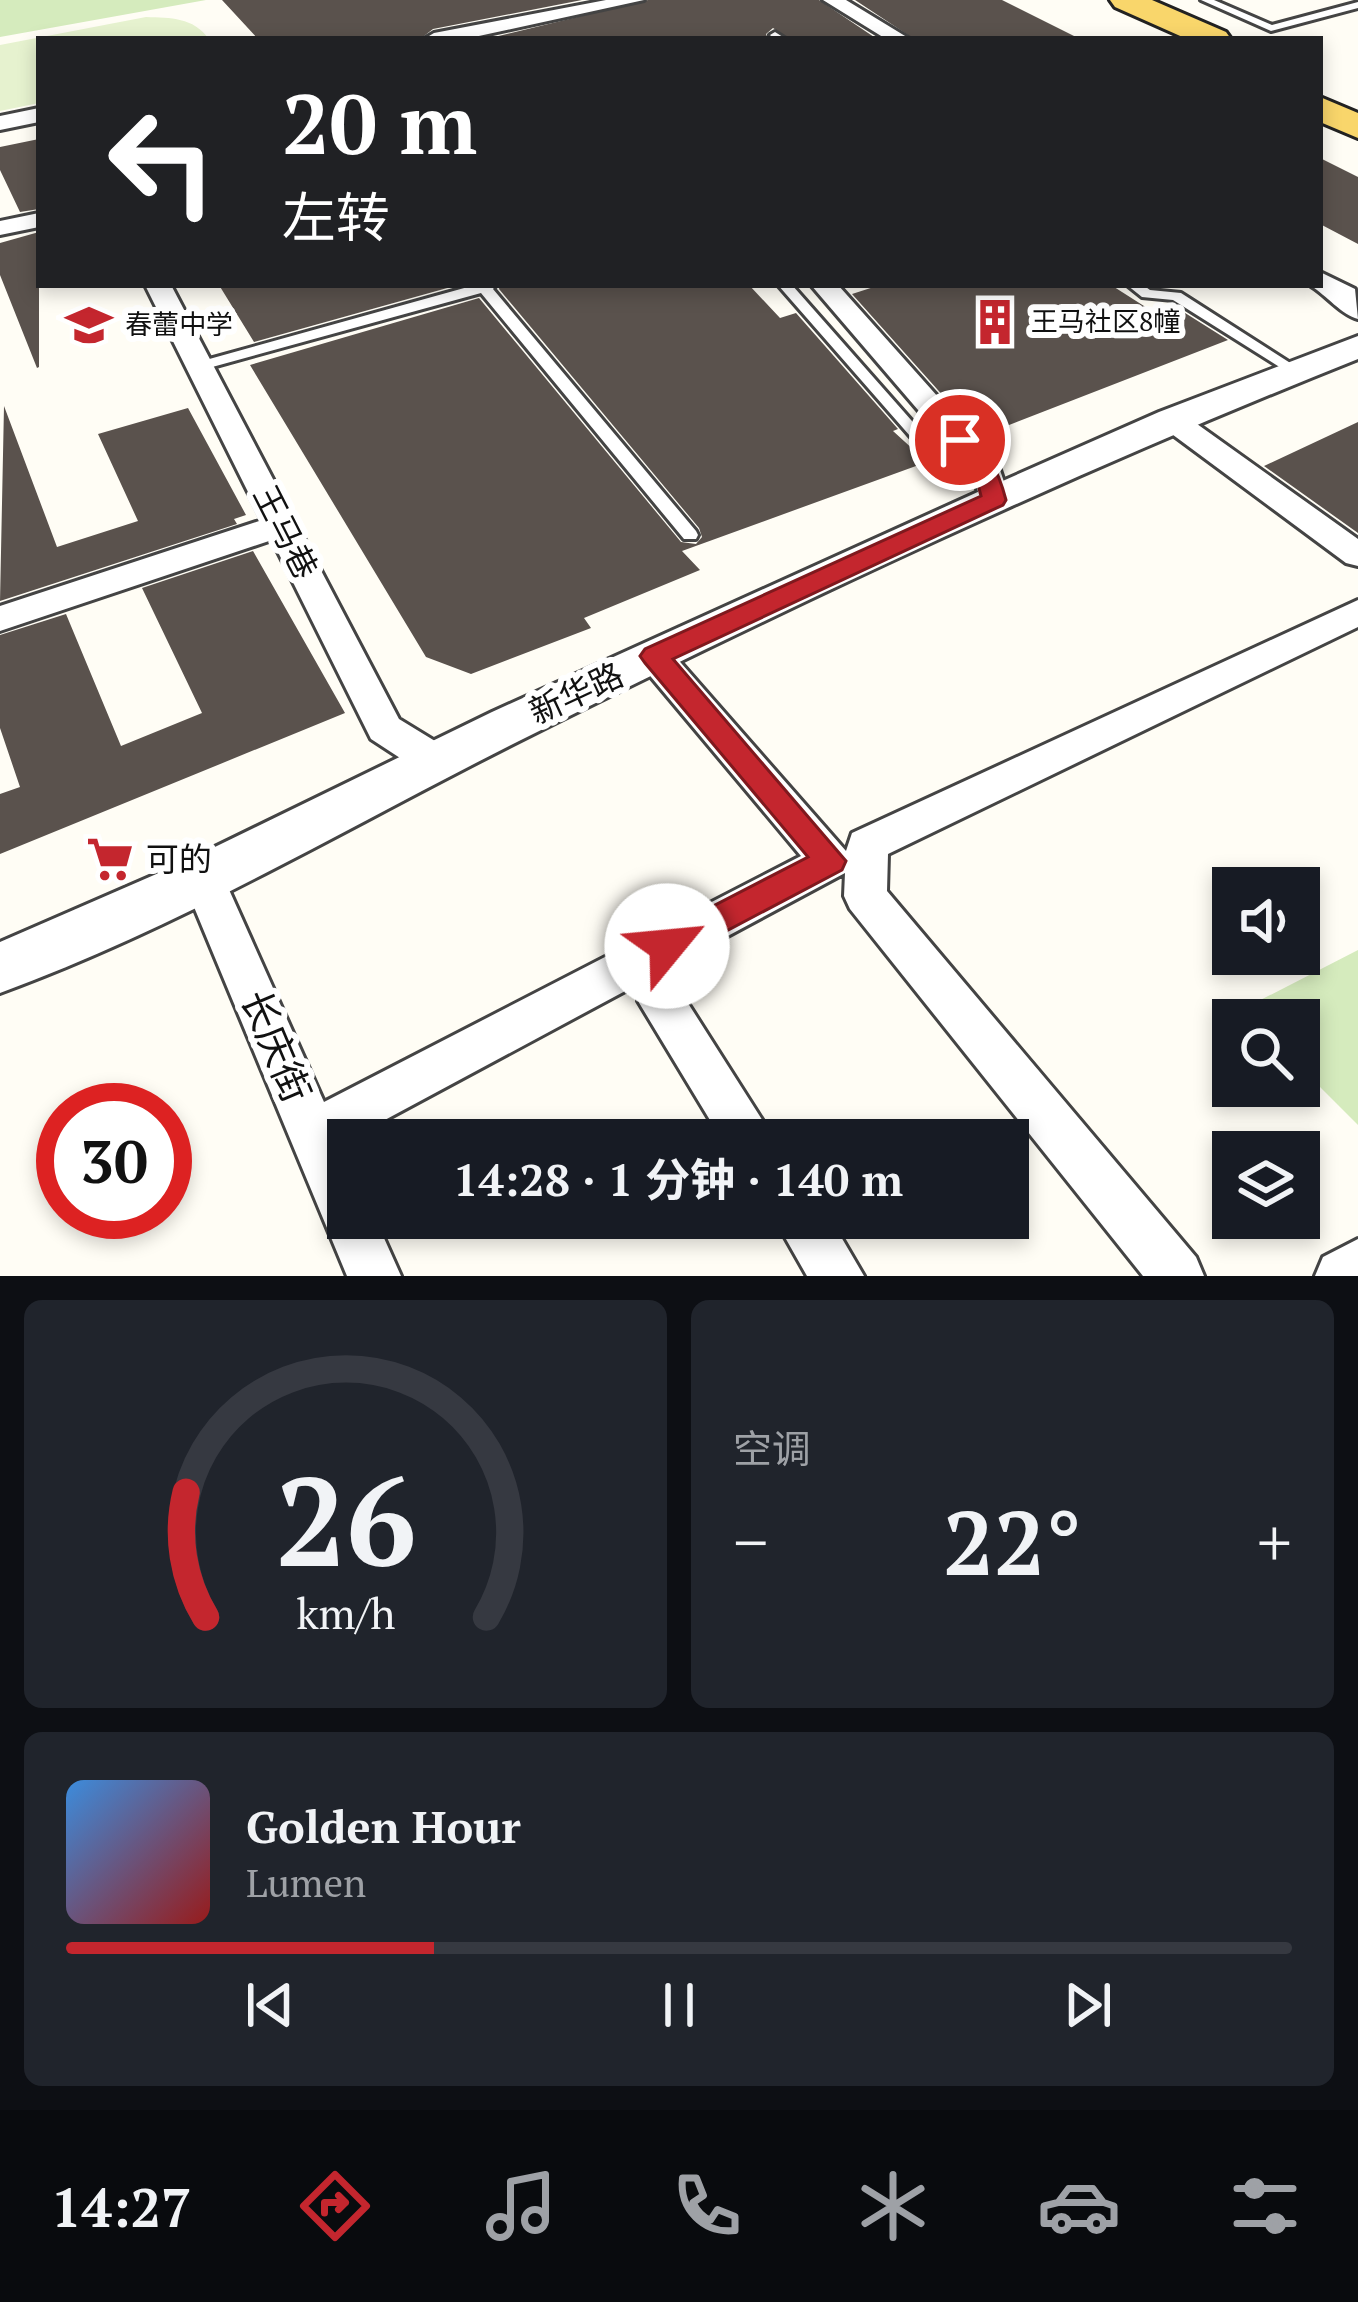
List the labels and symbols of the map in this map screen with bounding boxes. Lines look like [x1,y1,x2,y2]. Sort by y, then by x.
building icon: 王马社区8幢 [970,297,1020,347]
school or university icon: 春蕾中学 [64,300,114,350]
place label: 王马社区8幢 [1031,303,1180,339]
place label: 春蕾中学 [125,306,233,342]
pin [909,389,1011,491]
street label: 王马巷 [245,478,328,586]
street label: 新华路 [522,652,630,733]
supermarket icon: 可的 [85,834,135,884]
place label: 可的 [146,837,212,880]
position arrow [604,883,730,1009]
street label: 长庆街 [230,982,324,1110]
speed limit sign: 30 [36,1083,192,1239]

